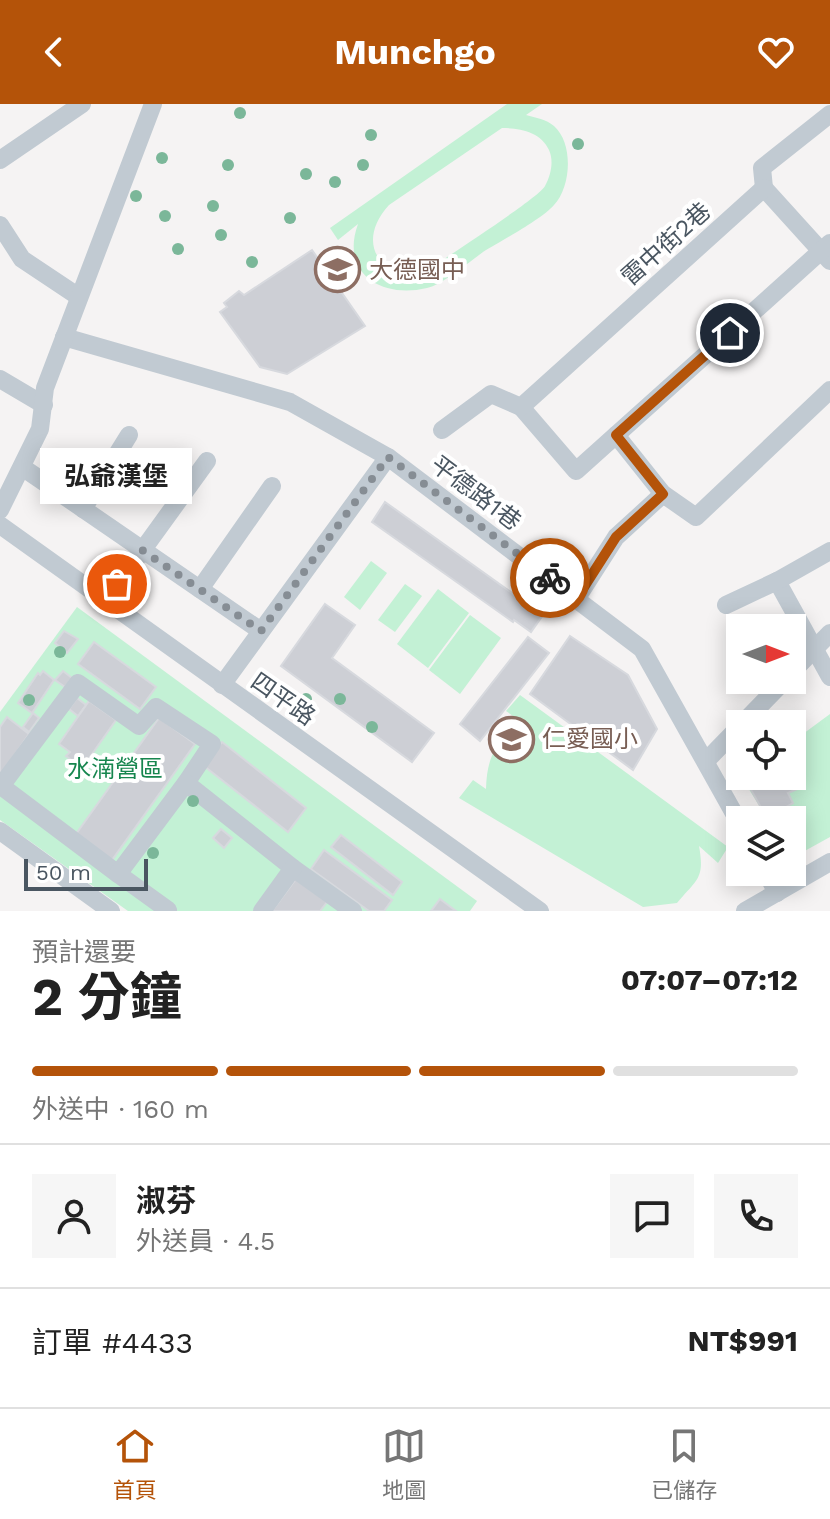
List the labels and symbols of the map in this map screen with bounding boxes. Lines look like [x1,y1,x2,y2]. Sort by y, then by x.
street label: 雷中街2巷 [616,197,716,291]
school or university icon: 大德國中 [314,246,362,294]
place label: 大德國中 [369,256,465,284]
pin [696,299,764,367]
callout: 弘爺漢堡 [41,448,193,504]
street label: 平德路1巷 [425,450,527,536]
courier [510,538,590,618]
pin [83,550,151,618]
north arrow [726,614,806,694]
street label: 四平路 [245,667,321,731]
school or university icon: 仁愛國小 [487,715,535,763]
place label: 仁愛國小 [542,725,638,753]
park label: 水湳營區 [67,755,163,783]
scale bar [24,855,148,891]

